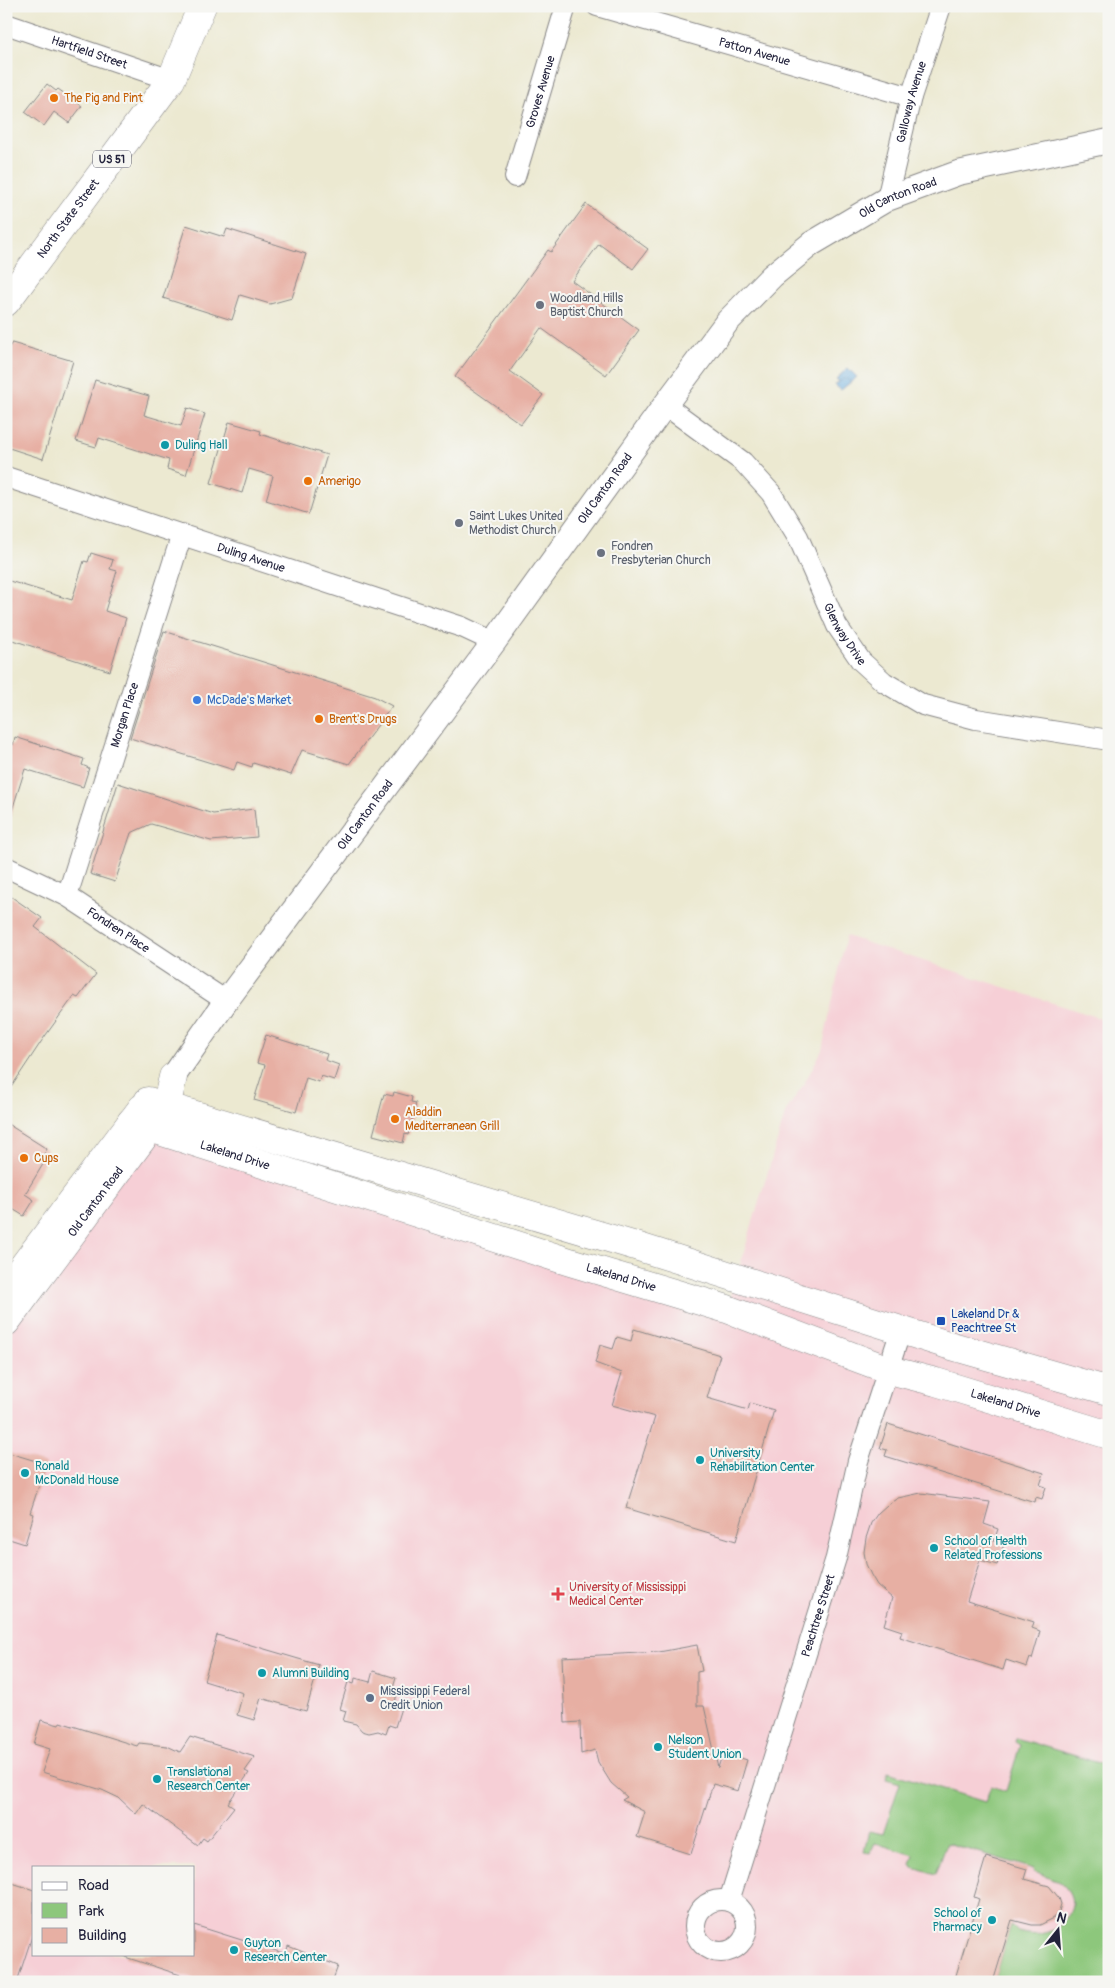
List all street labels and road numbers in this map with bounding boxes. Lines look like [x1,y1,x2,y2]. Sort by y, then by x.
street label: Hartfield Street [49,33,129,73]
street label: Patton Avenue [717,35,792,70]
street label: Groves Avenue [523,54,559,130]
street label: Galloway Avenue [893,59,930,144]
road number: US 51 [93,150,131,168]
street label: Old Canton Road [856,174,939,222]
street label: North State Street [34,176,103,261]
street label: Old Canton Road [575,450,636,527]
street label: Duling Avenue [215,540,287,576]
street label: Glenway Drive [820,601,868,669]
street label: Morgan Place [108,681,142,749]
street label: Old Canton Road [334,777,397,853]
street label: Fondren Place [84,904,152,956]
street label: Lakeland Drive [198,1137,272,1174]
street label: Old Canton Road [65,1164,127,1240]
street label: Lakeland Drive [584,1260,658,1295]
street label: Lakeland Drive [969,1386,1042,1422]
street label: Peachtree Street [799,1572,839,1659]

